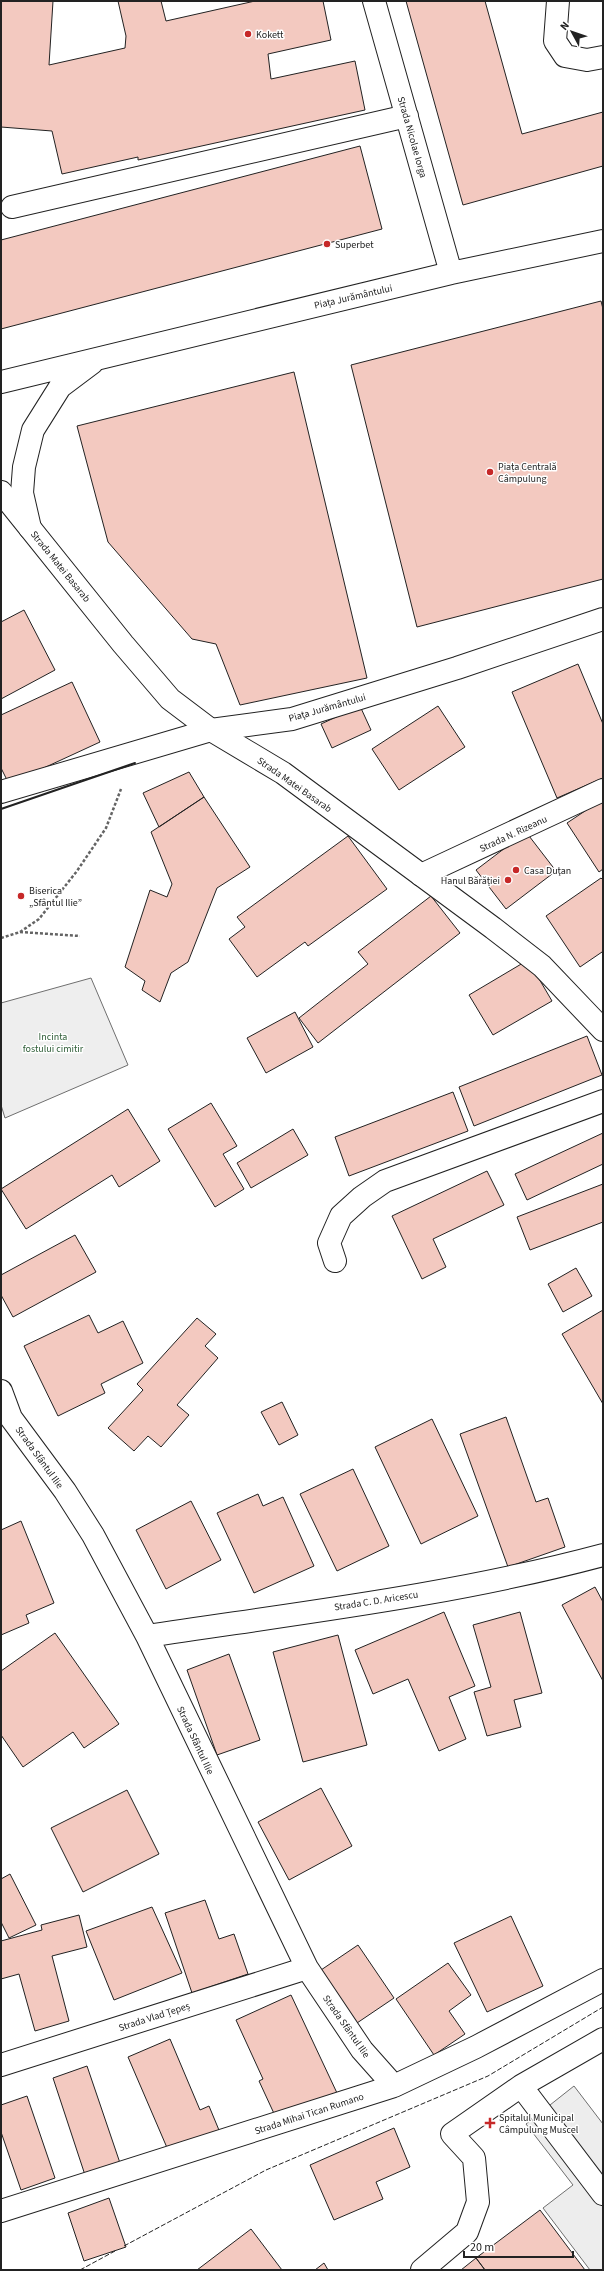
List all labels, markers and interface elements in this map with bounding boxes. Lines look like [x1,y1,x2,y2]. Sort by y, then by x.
north arrow [552,12,592,52]
text: N [557,18,573,34]
place label: Kokett [256,28,284,42]
marker: Kokett [243,29,253,39]
street label: Strada Nicolae Iorga [394,95,430,180]
place label: Superbet [335,238,374,252]
marker: Superbet [322,239,332,249]
street label: Piața Jurământului [313,281,394,313]
place label: Piața Centrală Câmpulung [498,460,557,486]
marker: Piața Centrală Câmpulung [485,467,495,477]
street label: Strada Matei Basarab [27,528,94,606]
street label: Piața Jurământului [287,690,368,726]
street label: Strada Matei Basarab [254,754,335,816]
street label: Strada N. Rizeanu [477,812,550,856]
place label: Casa Duţan [524,864,571,878]
marker: Casa Duţan [511,865,521,875]
place label: Hanul Bărăției [441,874,500,888]
marker: Hanul Bărăției [503,875,513,885]
place label: Biserica „Sfântul Ilie” [29,884,82,910]
marker: Biserica „Sfântul Ilie” [16,891,26,901]
park label: Incinta fostului cimitir [23,1030,84,1056]
street label: Strada Sfântul Ilie [12,1424,67,1492]
street label: Strada C. D. Aricescu [333,1587,419,1615]
street label: Strada Sfântul Ilie [173,1704,217,1777]
street label: Strada Sfântul Ilie [319,1992,373,2061]
street label: Strada Vlad Țepeș [117,1999,192,2035]
street label: Strada Mihai Tican Rumano [253,2090,366,2138]
place label: Spitalul Municipal Câmpulung Muscel [499,2111,579,2137]
marker: Spitalul Municipal Câmpulung Muscel [484,2117,496,2129]
scale bar [464,2233,573,2259]
text: 20 m [470,2239,494,2256]

